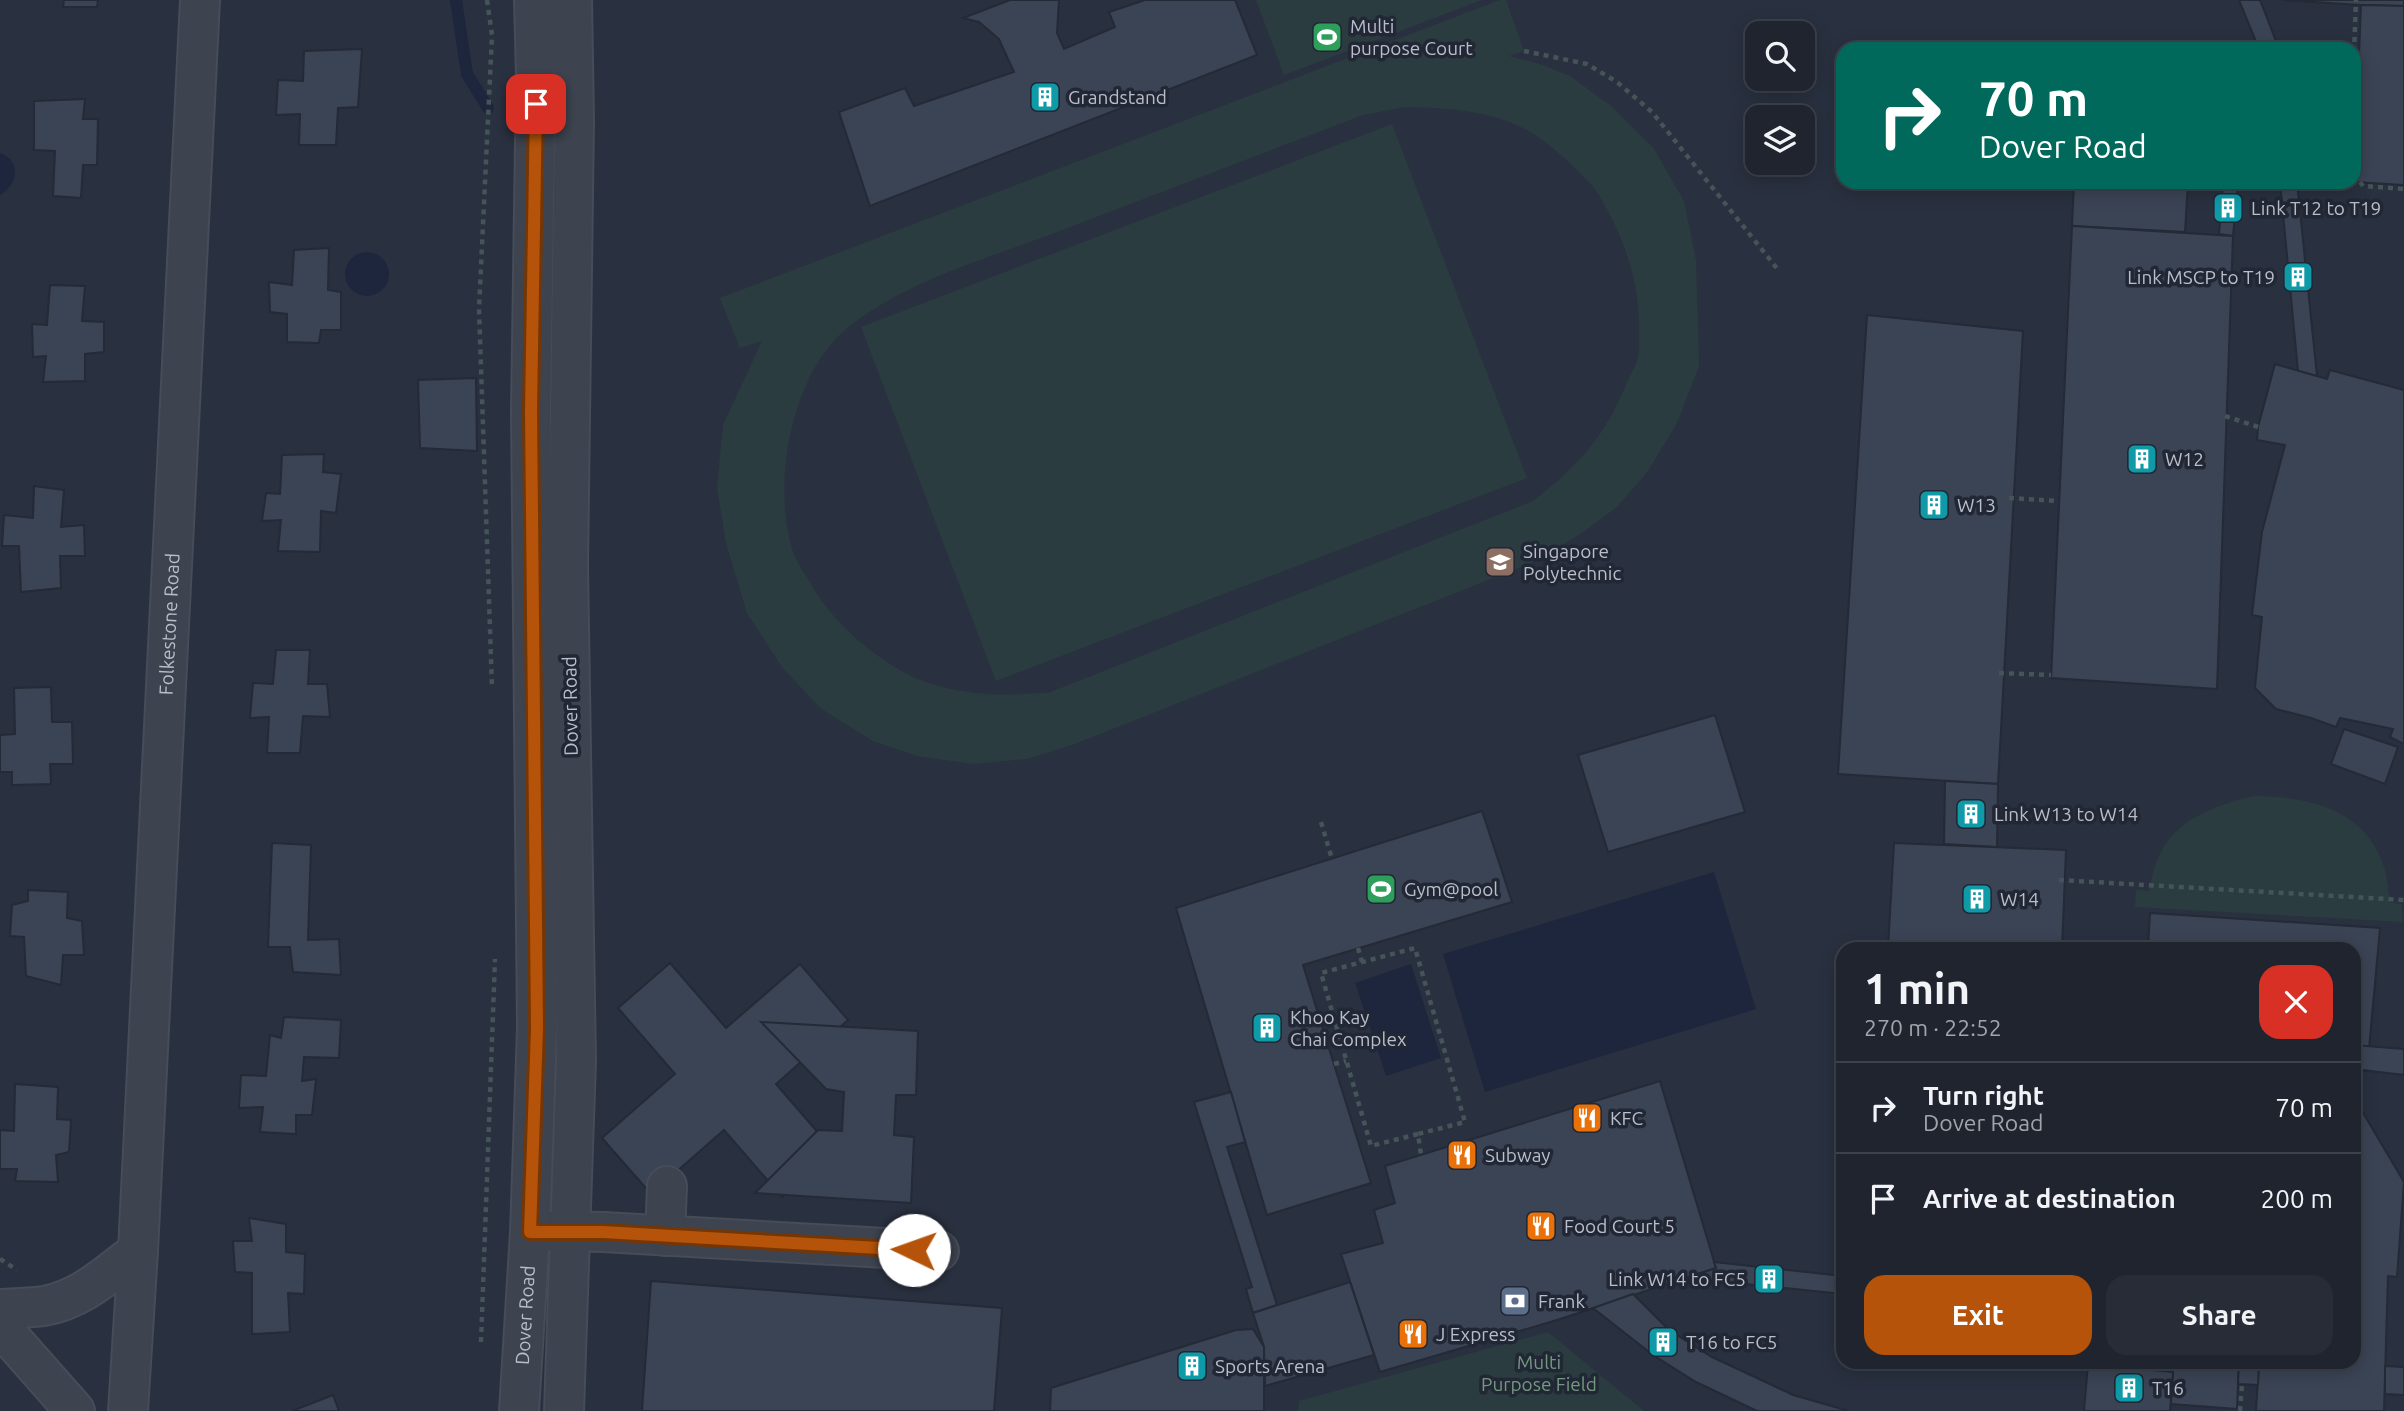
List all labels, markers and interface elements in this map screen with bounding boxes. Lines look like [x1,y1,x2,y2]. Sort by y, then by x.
place label: Multi purpose Court [1350,15,1473,59]
sports icon: Multi purpose Court [1310,20,1344,54]
map controls [1745,21,1815,175]
button: search [1745,21,1815,91]
icon: right [1864,70,1955,161]
text: 70 m [1979,70,2088,125]
pin [506,74,566,134]
building icon: Grandstand [1028,80,1062,114]
icon: arrive [517,85,555,123]
place label: Grandstand [1068,86,1167,108]
button: layers [1745,105,1815,175]
text: Dover Road [1979,128,2147,164]
building icon: Link T12 to T19 [2211,191,2245,225]
place label: Link T12 to T19 [2251,197,2381,219]
building icon: Link MSCP to T19 [2281,260,2315,294]
place label: Link MSCP to T19 [2127,266,2275,288]
building icon: W12 [2125,442,2159,476]
place label: W12 [2165,448,2204,470]
building icon: W13 [1917,488,1951,522]
place label: W13 [1957,494,1996,516]
place label: Singapore Polytechnic [1523,540,1621,584]
school or university icon: Singapore Polytechnic [1483,545,1517,579]
street label: Folkestone Road [155,552,184,696]
street label: Dover Road [558,656,582,756]
building icon: Link W13 to W14 [1954,797,1988,831]
place label: Link W13 to W14 [1994,803,2138,825]
sports icon: Gym@pool [1364,872,1398,906]
place label: Gym@pool [1404,878,1498,900]
building icon: W14 [1960,882,1994,916]
place label: W14 [2000,888,2039,910]
text: 1 min [1864,965,1970,1012]
button: close [2259,965,2333,1039]
place label: Khoo Kay Chai Complex [1290,1006,1407,1050]
building icon: Khoo Kay Chai Complex [1250,1011,1284,1045]
text: 270 m · 22:52 [1864,1015,2002,1040]
text: Turn right [1923,1081,2044,1110]
icon: right [1864,1089,1902,1127]
text: 70 m [2275,1093,2333,1122]
restaurant icon: KFC [1570,1101,1604,1135]
place label: KFC [1610,1107,1644,1129]
text: Dover Road [1923,1110,2044,1135]
restaurant icon: Subway [1445,1138,1479,1172]
place label: Subway [1485,1144,1551,1166]
icon: arrive [1864,1180,1902,1218]
text: Arrive at destination [1923,1184,2176,1213]
text: 200 m [2261,1184,2333,1213]
restaurant icon: Food Court 5 [1524,1209,1558,1243]
position arrow [877,1213,951,1287]
place label: Food Court 5 [1564,1215,1675,1237]
building icon: Link W14 to FC5 [1752,1262,1786,1296]
street label: Dover Road [511,1265,539,1366]
place label: Link W14 to FC5 [1608,1268,1746,1290]
button: Exit [1864,1275,2092,1355]
button: Share [2106,1275,2333,1355]
bank icon: Frank [1498,1284,1532,1318]
place label: Frank [1538,1290,1585,1312]
restaurant icon: J Express [1396,1317,1430,1351]
place label: J Express [1436,1323,1515,1345]
building icon: T16 to FC5 [1646,1325,1680,1359]
place label: T16 to FC5 [1686,1331,1778,1353]
building icon: Sports Arena [1175,1349,1209,1383]
park label: Multi Purpose Field [1481,1351,1597,1395]
place label: Sports Arena [1215,1355,1325,1377]
building icon: T16 [2112,1371,2146,1405]
place label: T16 [2152,1377,2184,1399]

